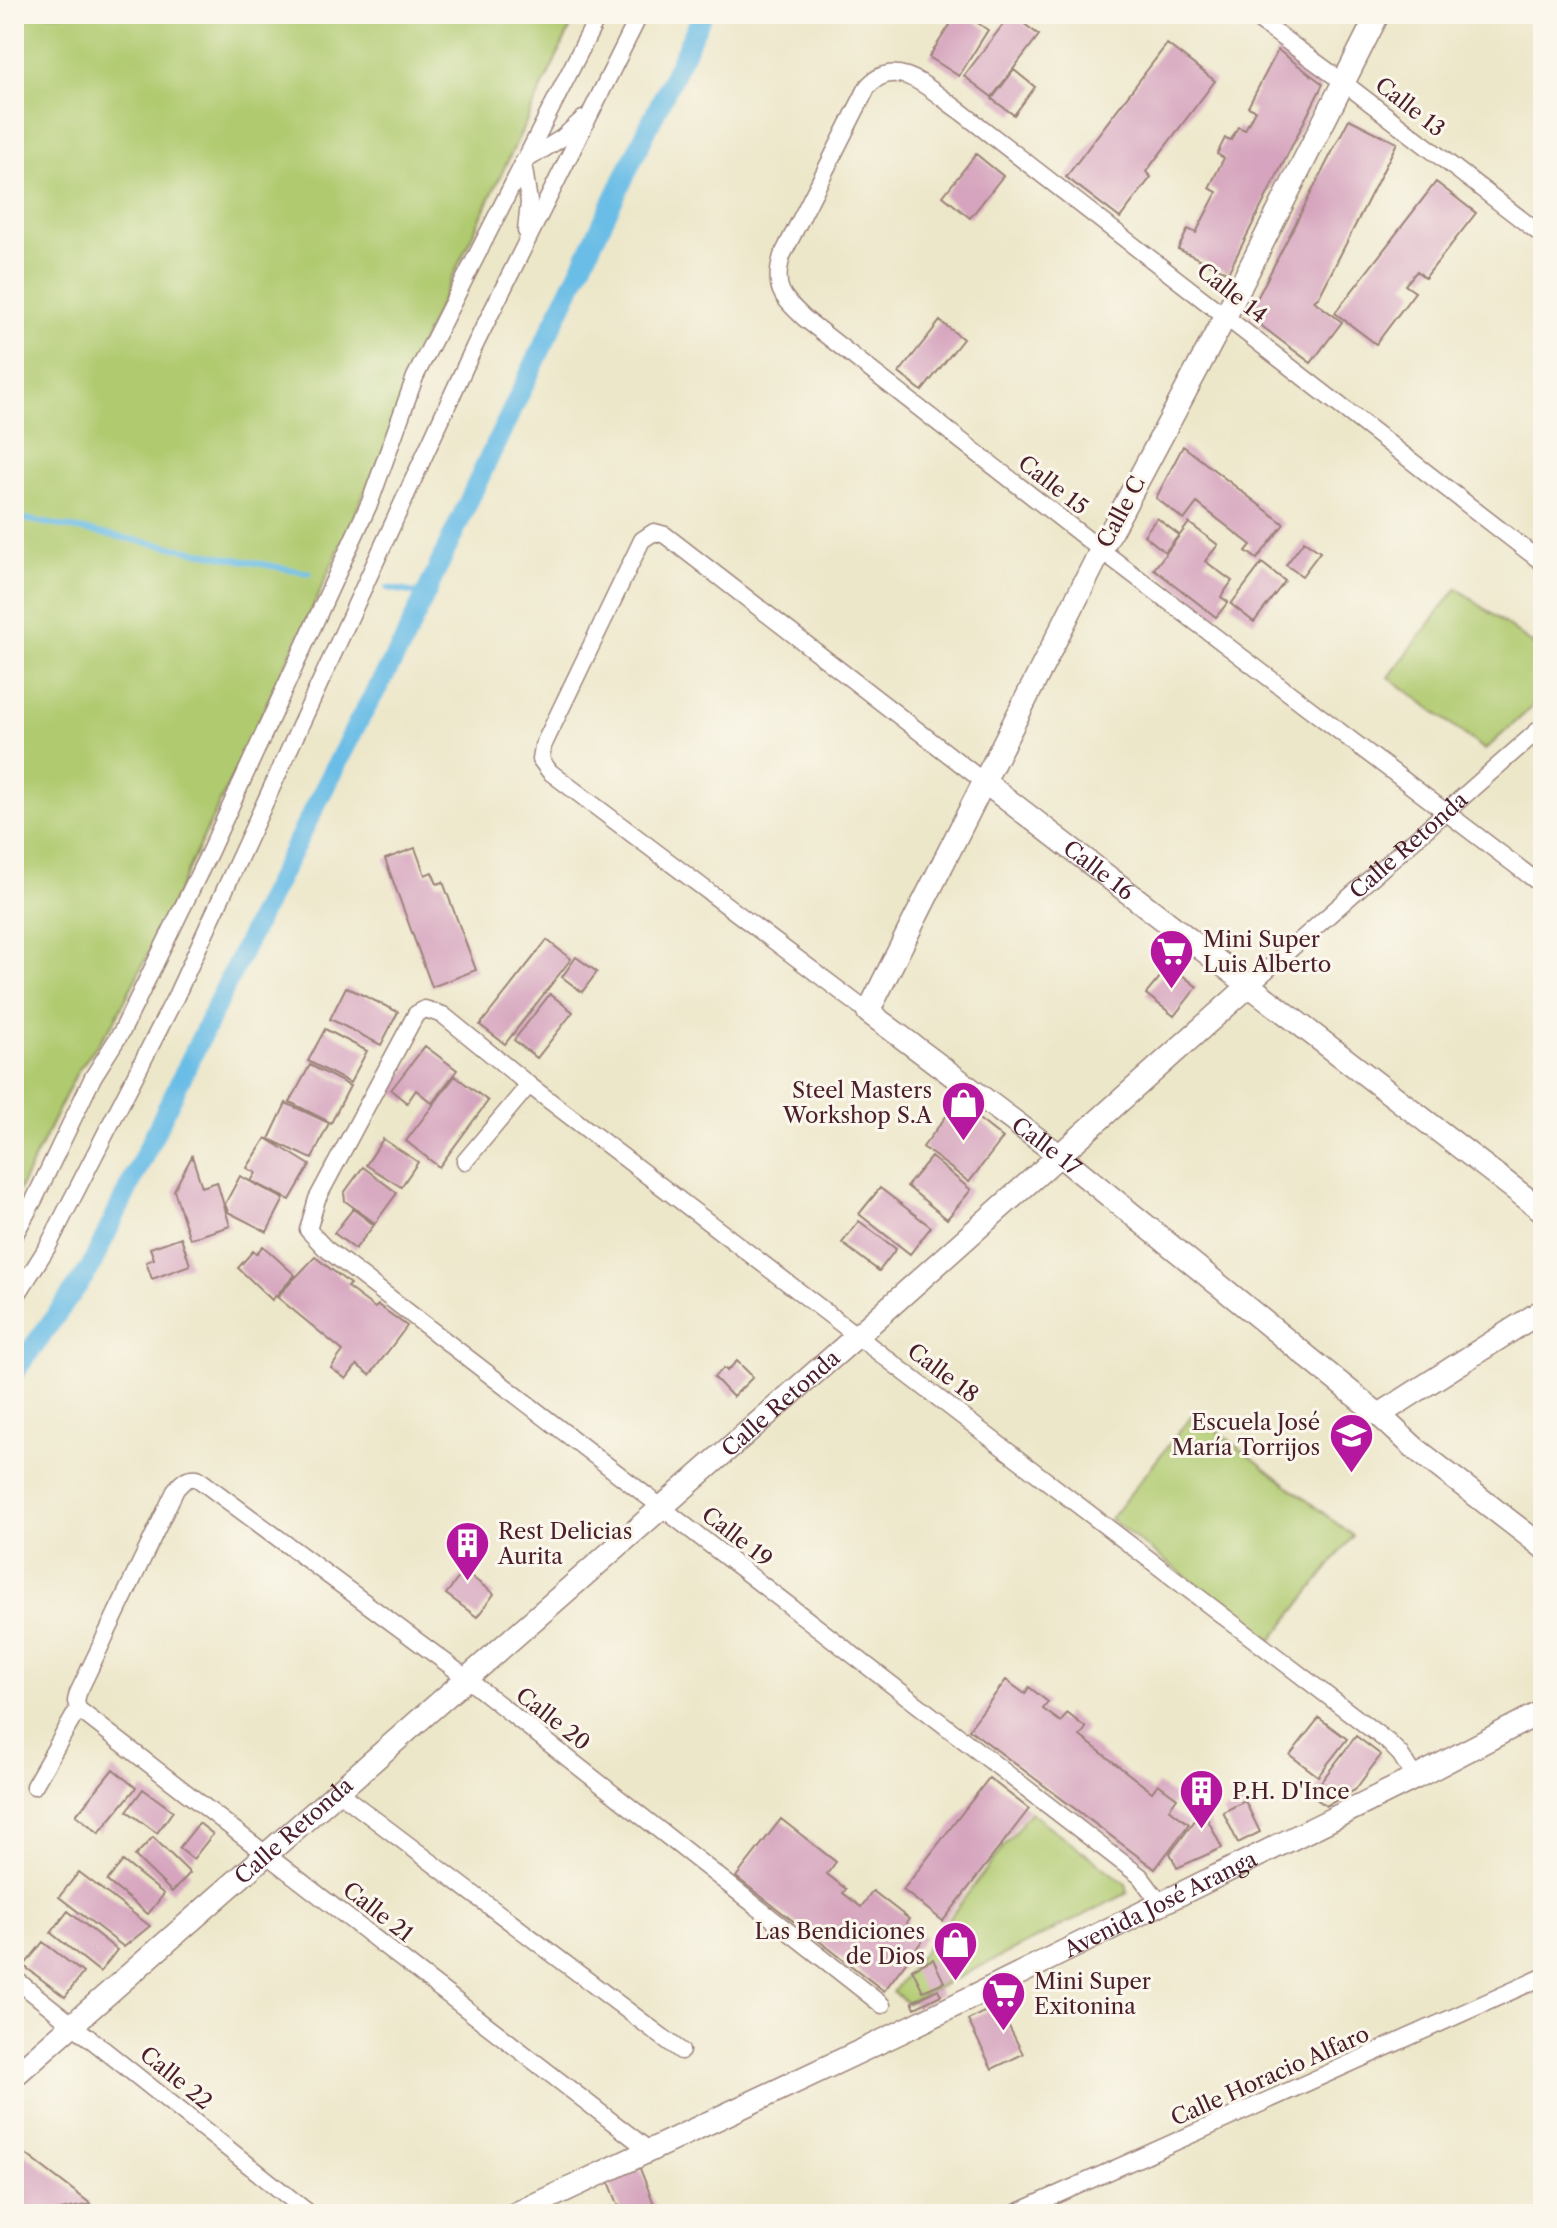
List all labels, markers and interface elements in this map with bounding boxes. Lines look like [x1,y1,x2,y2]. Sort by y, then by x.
street label: Calle 13 [1370,71,1450,143]
street label: Calle 14 [1191,257,1273,329]
street label: Calle 15 [1013,449,1093,521]
street label: Calle C [1091,472,1151,552]
street label: Calle Retonda [1344,785,1473,904]
street label: Calle 16 [1058,834,1140,906]
place label: Mini Super Luis Alberto [1203,926,1331,978]
supermarket icon: Mini Super Luis Alberto [1148,928,1196,991]
place label: Steel Masters Workshop S.A [782,1077,933,1129]
shop icon: Steel Masters Workshop S.A [939,1079,987,1142]
street label: Calle 17 [1007,1111,1087,1181]
street label: Calle 18 [902,1338,984,1408]
street label: Calle Retonda [716,1344,845,1462]
place label: Escuela José María Torrijos [1171,1409,1320,1461]
school or university icon: Escuela José María Torrijos [1327,1411,1375,1474]
street label: Calle 19 [696,1501,778,1573]
place label: Rest Delicias Aurita [497,1518,632,1570]
building icon: Rest Delicias Aurita [443,1520,491,1583]
street label: Calle 20 [511,1682,595,1756]
building icon: P.H. D'Ince [1177,1767,1225,1830]
street label: Calle Retonda [229,1771,358,1890]
place label: P.H. D'Ince [1232,1778,1349,1805]
street label: Avenida José Aranga [1059,1845,1262,1963]
street label: Calle 21 [337,1876,419,1948]
place label: Las Bendiciones de Dios [755,1918,925,1970]
shop icon: Las Bendiciones de Dios [932,1920,980,1983]
place label: Mini Super Exitonina [1034,1968,1151,2020]
supermarket icon: Mini Super Exitonina [979,1970,1027,2033]
street label: Calle Horacio Alfaro [1167,2020,1373,2132]
street label: Calle 22 [134,2041,218,2115]

